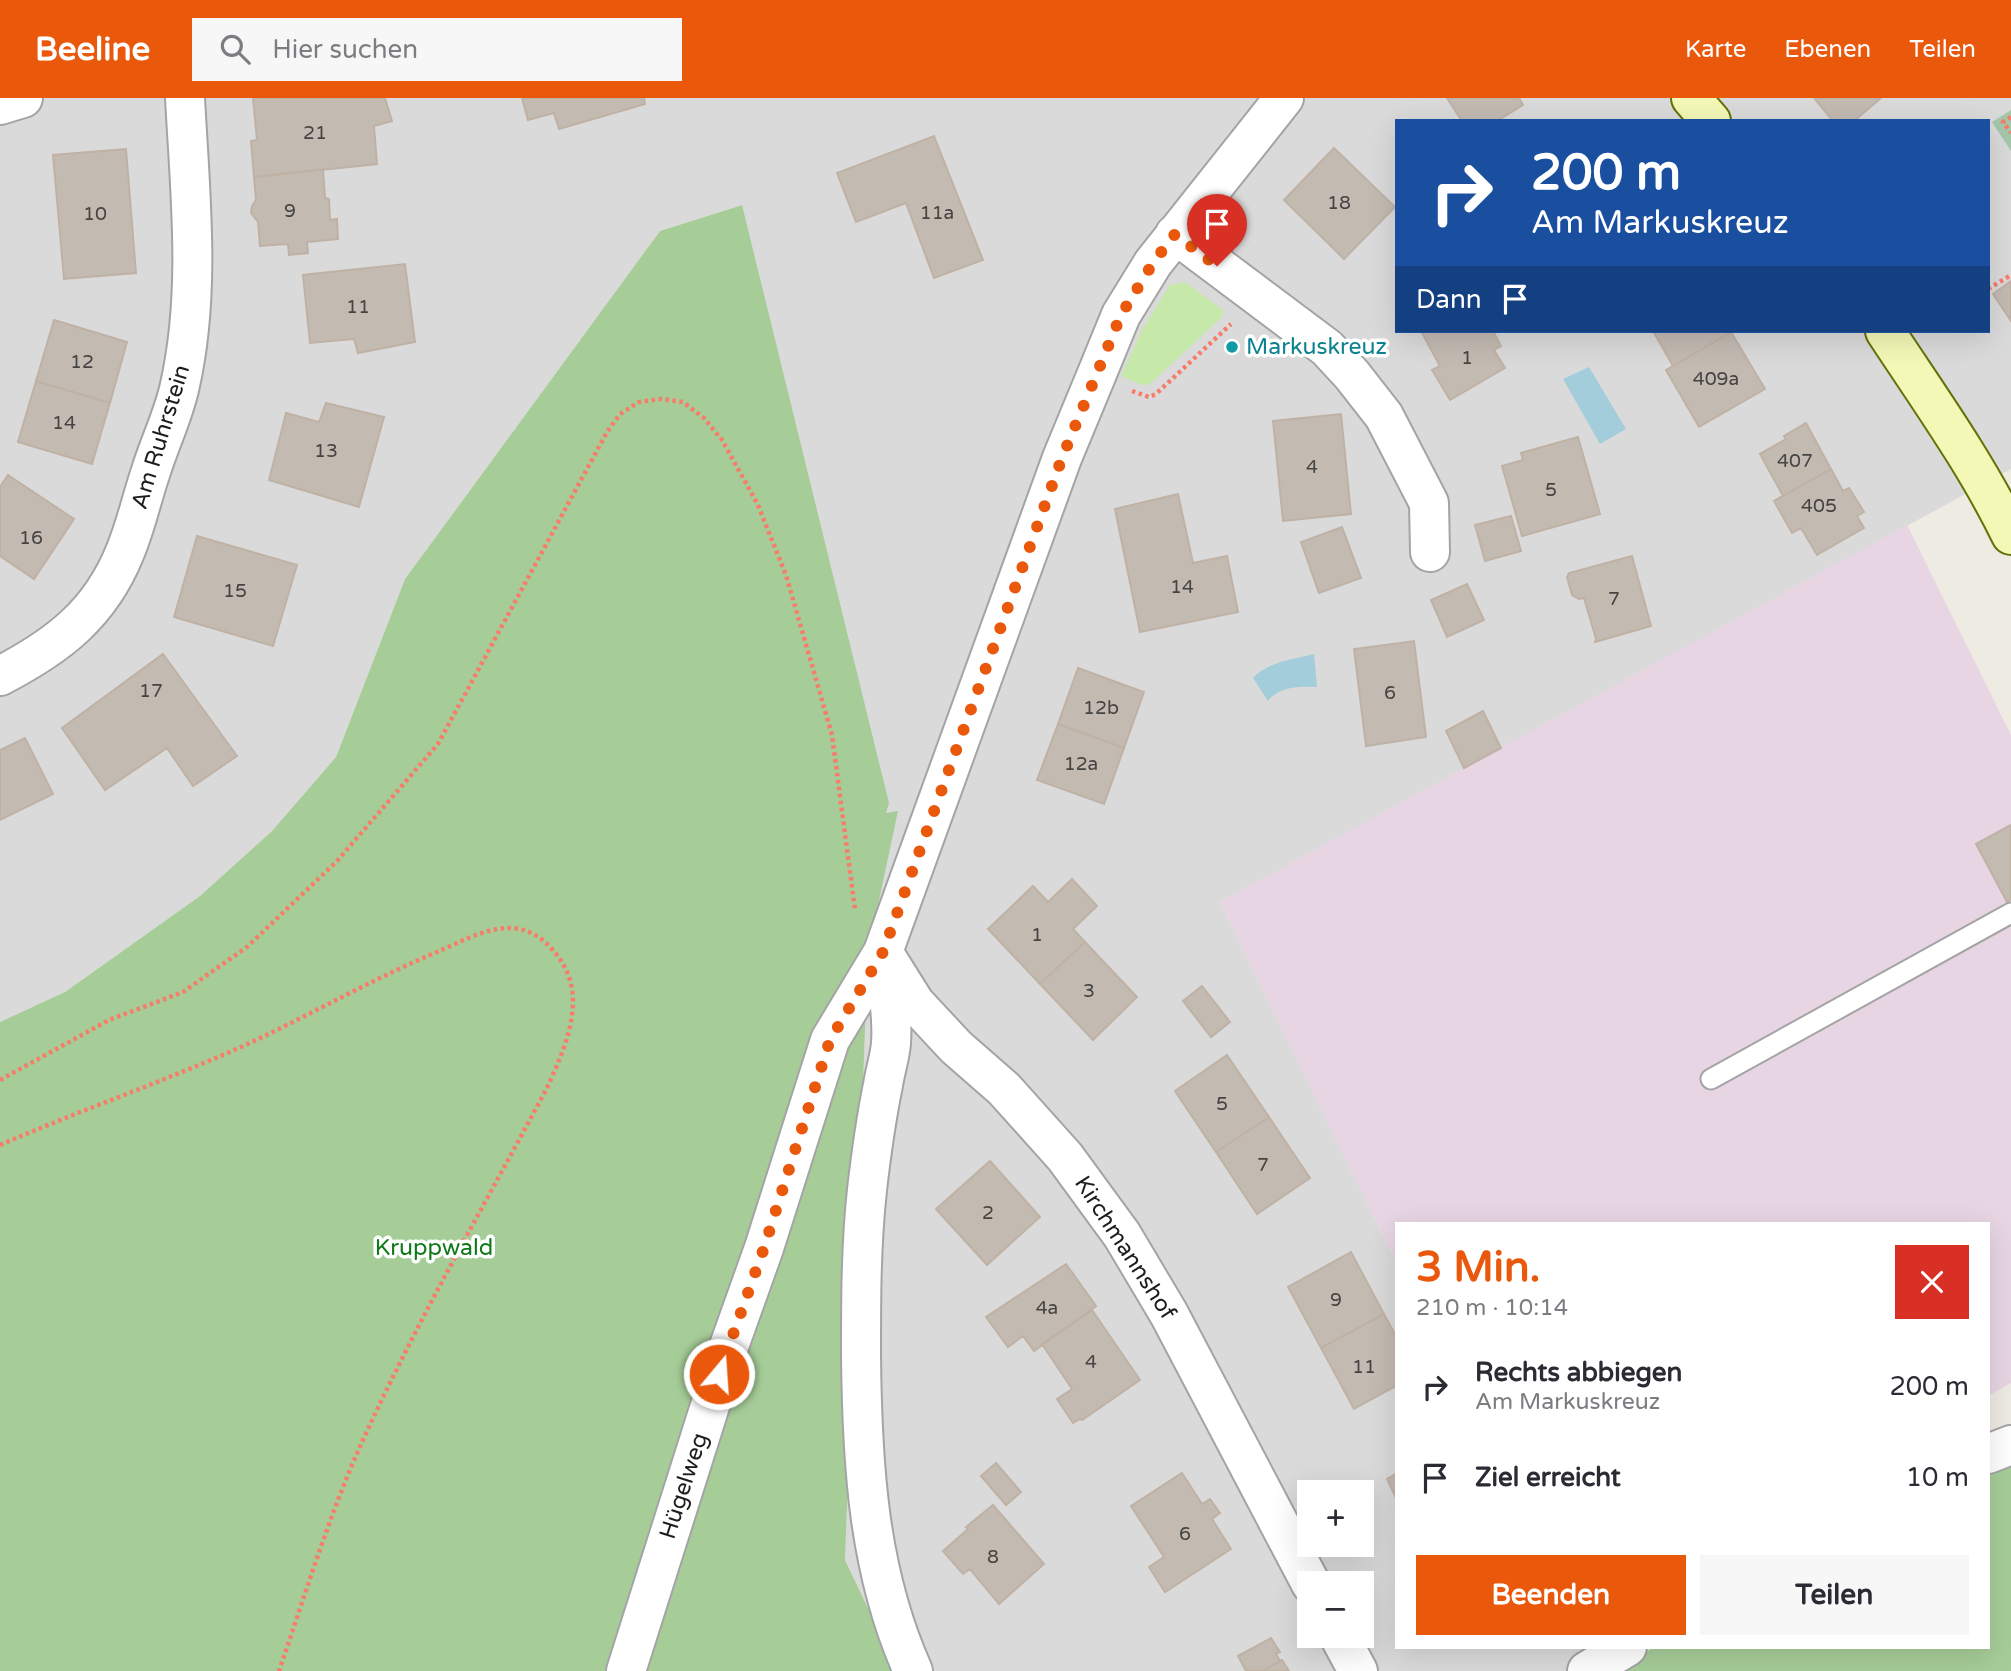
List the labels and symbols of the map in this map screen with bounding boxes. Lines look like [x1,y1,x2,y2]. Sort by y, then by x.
house number: 21 [303,122,327,144]
house number: 18 [1327,192,1351,214]
pin [1187,194,1247,266]
house number: 9 [284,200,296,222]
house number: 11a [920,202,954,224]
house number: 10 [83,203,107,225]
house number: 11 [346,296,370,318]
place label: Markuskreuz [1246,333,1387,361]
marker: Markuskreuz [1224,339,1240,355]
house number: 1 [1461,347,1473,369]
house number: 12 [70,351,94,373]
street label: Am Ruhrstein [126,361,196,513]
house number: 409a [1693,368,1739,390]
house number: 14 [52,412,76,434]
house number: 13 [314,440,338,462]
house number: 407 [1777,450,1813,472]
house number: 4 [1306,456,1318,478]
house number: 5 [1545,479,1557,501]
house number: 405 [1801,495,1837,517]
house number: 16 [19,527,43,549]
house number: 14 [1170,576,1194,598]
house number: 15 [223,580,247,602]
house number: 7 [1608,588,1620,610]
house number: 17 [139,680,163,702]
house number: 6 [1384,682,1396,704]
house number: 12b [1083,697,1119,719]
house number: 12a [1064,753,1098,775]
house number: 1 [1031,924,1043,946]
house number: 3 [1083,980,1095,1002]
house number: 5 [1216,1093,1228,1115]
house number: 7 [1257,1154,1269,1176]
street label: Kirchmannshof [1068,1171,1182,1325]
house number: 2 [982,1202,994,1224]
park label: Kruppwald [375,1234,493,1262]
house number: 9 [1330,1289,1342,1311]
house number: 4a [1036,1297,1058,1319]
position arrow [682,1337,756,1411]
house number: 4 [1085,1351,1097,1373]
house number: 11 [1352,1356,1376,1378]
street label: Hügelweg [654,1429,714,1543]
house number: 6 [1179,1523,1191,1545]
house number: 8 [987,1546,999,1568]

